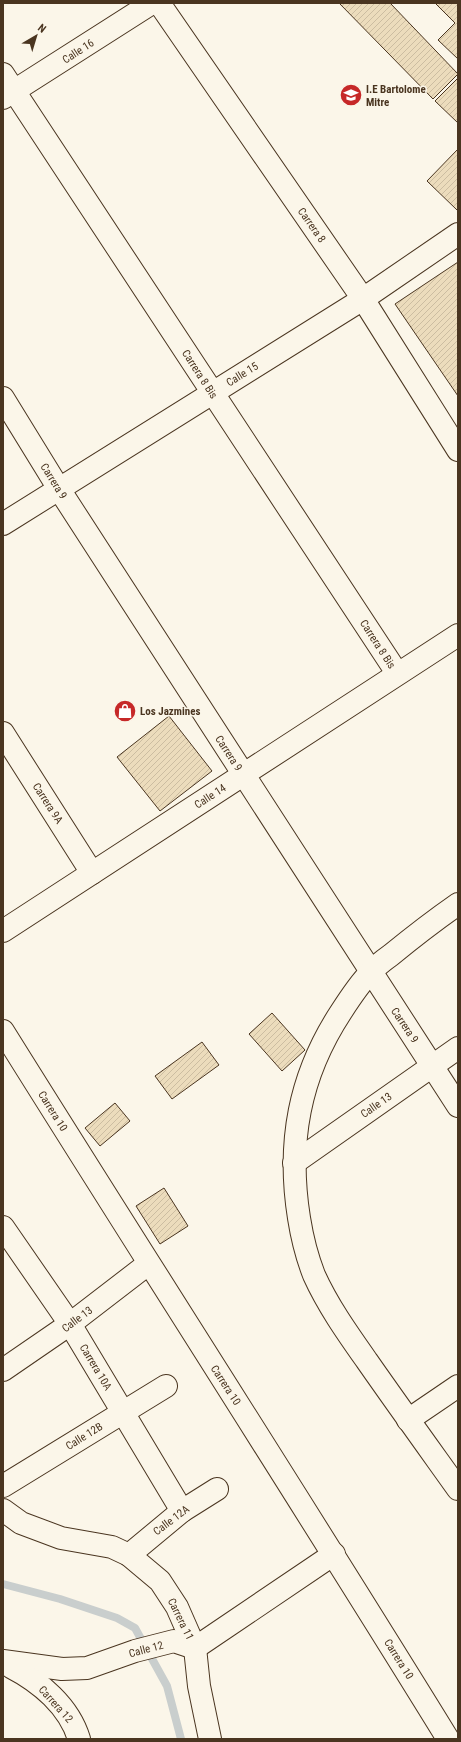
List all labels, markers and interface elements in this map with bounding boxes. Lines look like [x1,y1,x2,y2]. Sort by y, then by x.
north arrow [16,16,56,56]
text: N [35,21,49,36]
street label: Calle 16 [60,36,97,66]
school or university icon: I.E Bartolome Mitre [338,82,364,108]
place label: I.E Bartolome Mitre [366,83,426,109]
street label: Carrera 8 [295,205,328,245]
street label: Carrera 8 Bis [179,347,220,401]
street label: Calle 15 [224,360,261,389]
street label: Carrera 9 [38,461,70,502]
street label: Carrera 8 Bis [357,617,398,671]
shop icon: Los Jazmines [112,698,138,724]
place label: Los Jazmines [140,705,200,718]
street label: Carrera 9 [212,733,245,773]
street label: Carrera 9A [30,780,66,827]
street label: Calle 14 [192,781,229,811]
street label: Carrera 9 [388,1005,421,1045]
street label: Carrera 10 [35,1089,70,1134]
street label: Calle 13 [358,1090,394,1121]
street label: Calle 13 [59,1304,95,1335]
street label: Carrera 10A [77,1342,115,1393]
street label: Carrera 10 [208,1363,243,1408]
street label: Calle 12B [63,1420,105,1453]
street label: Calle 12A [151,1502,192,1538]
street label: Carrera 11 [165,1596,196,1642]
street label: Carrera 10 [381,1637,416,1682]
street label: Calle 12 [127,1639,165,1660]
street label: Carrera 12 [36,1683,76,1725]

